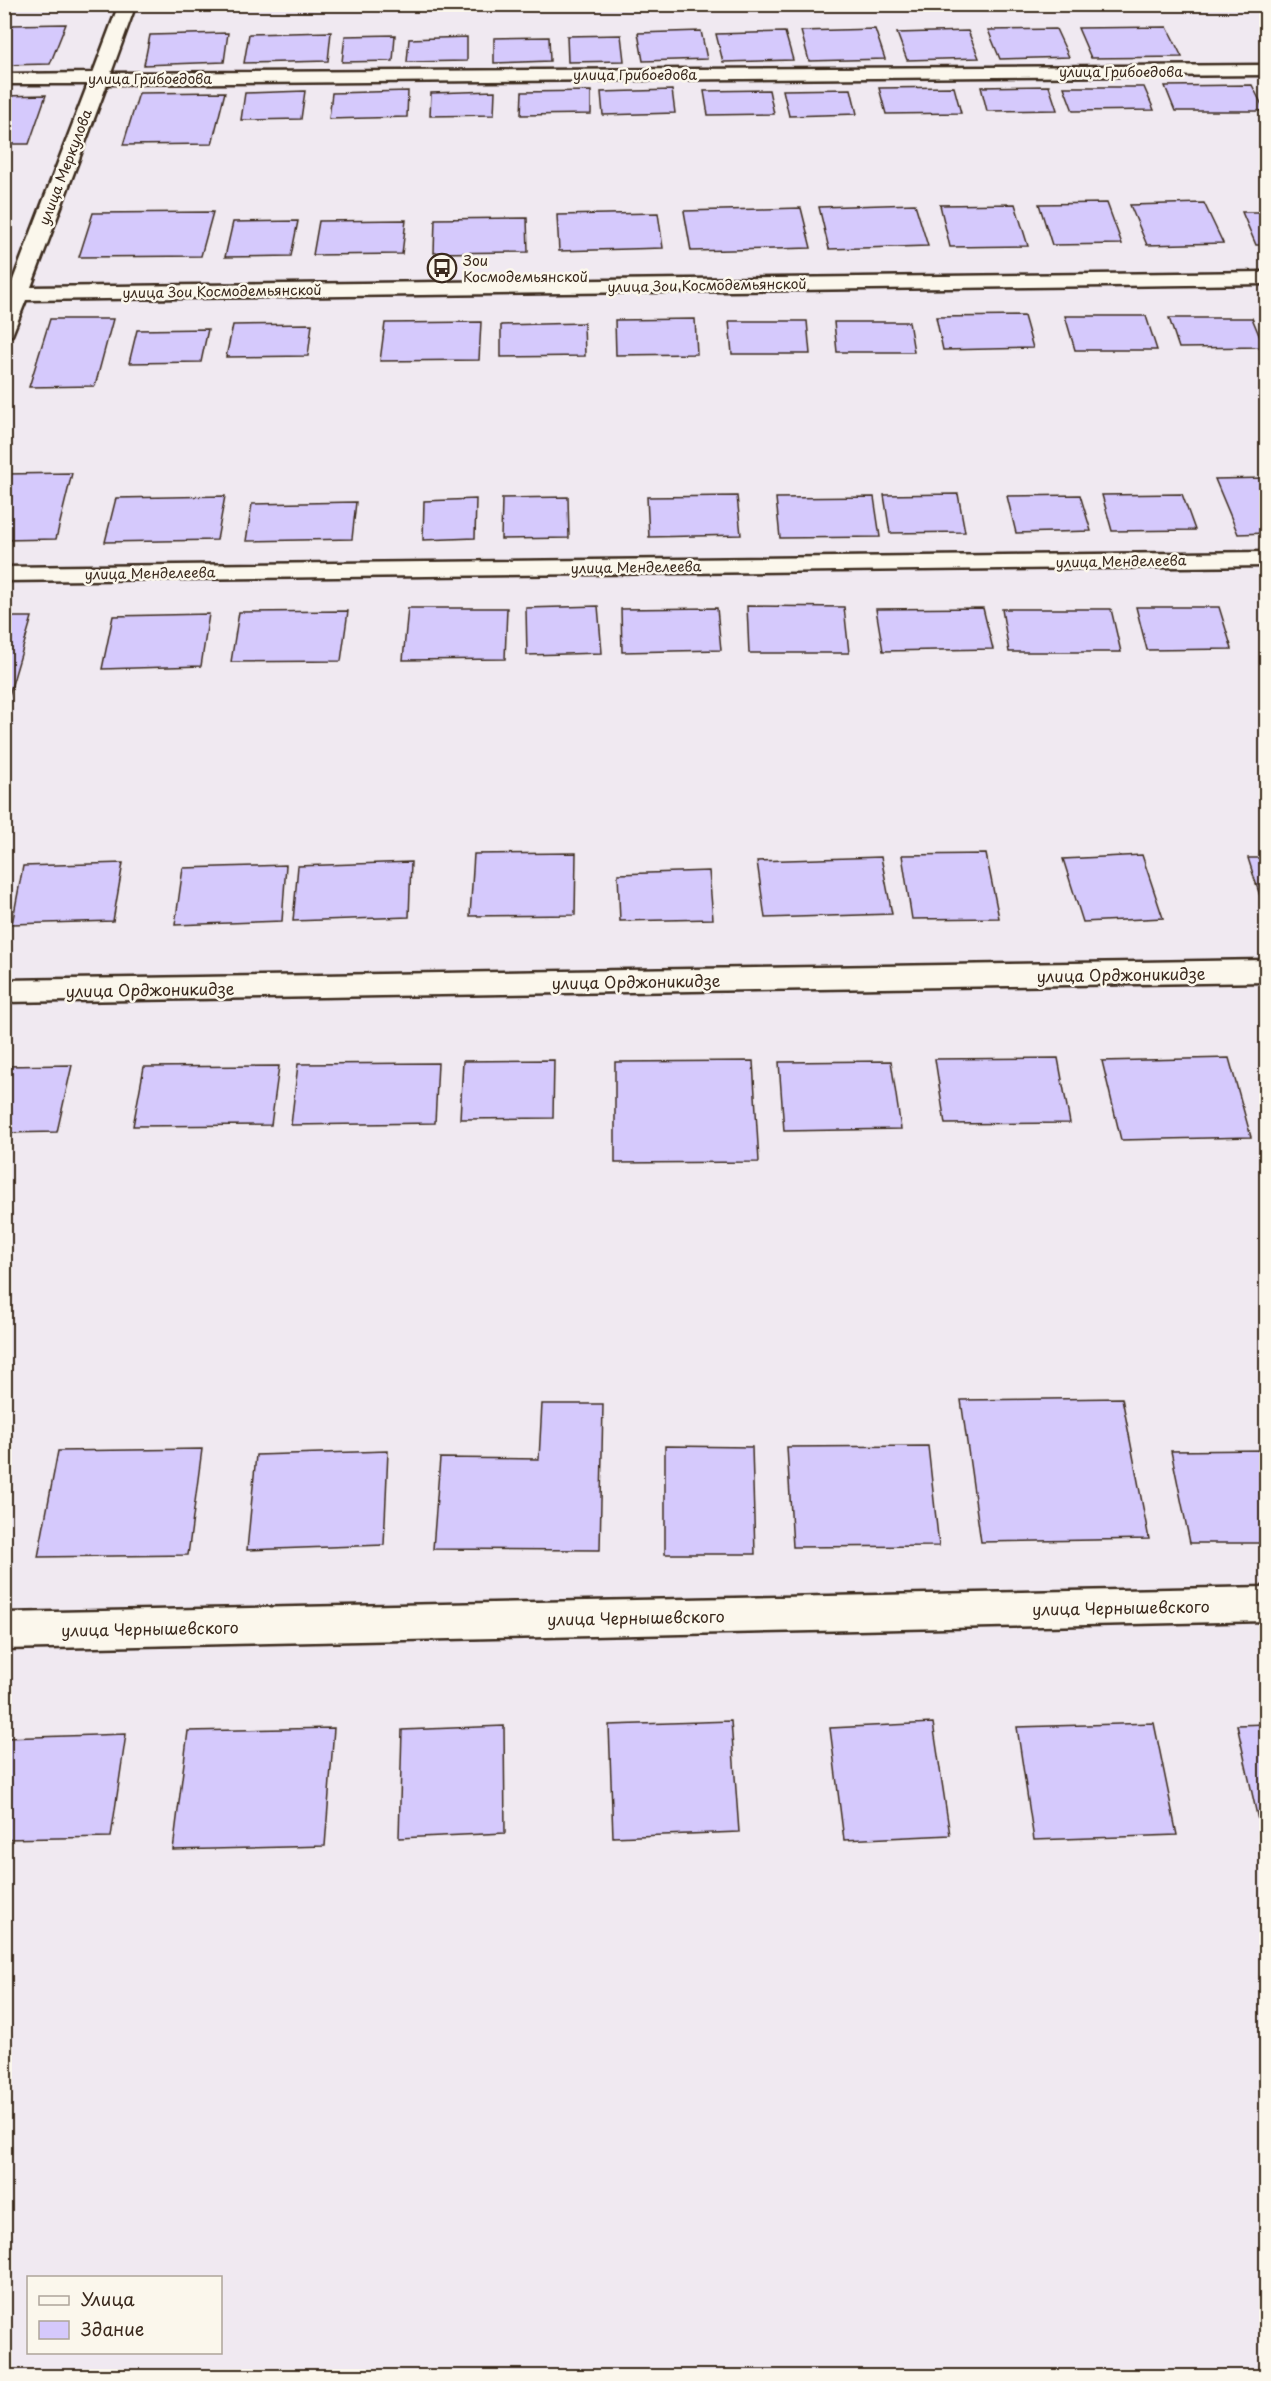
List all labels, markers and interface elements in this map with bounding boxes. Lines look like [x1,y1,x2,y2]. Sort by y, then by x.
street label: улица Грибоедова [1059,61,1183,82]
street label: улица Грибоедова [573,64,697,85]
street label: улица Грибоедова [88,68,212,89]
street label: улица Меркулова [33,106,97,228]
place label: Зои Космодемьянской [463,250,588,287]
bus stop icon: Зои Космодемьянской [426,252,458,284]
street label: улица Зои Космодемьянской [607,273,807,297]
street label: улица Зои Космодемьянской [122,279,322,303]
street label: улица Менделеева [1055,549,1187,573]
street label: улица Менделеева [570,555,702,579]
street label: улица Менделеева [84,561,216,585]
street label: улица Орджоникидзе [1036,961,1206,987]
street label: улица Орджоникидзе [551,968,721,994]
street label: улица Орджоникидзе [65,976,235,1002]
street label: улица Чернышевского [1032,1593,1210,1621]
street label: улица Чернышевского [547,1603,725,1631]
street label: улица Чернышевского [61,1614,239,1642]
legend [27,2276,222,2354]
text: Улица [81,2285,135,2312]
text: Здание [81,2315,144,2342]

